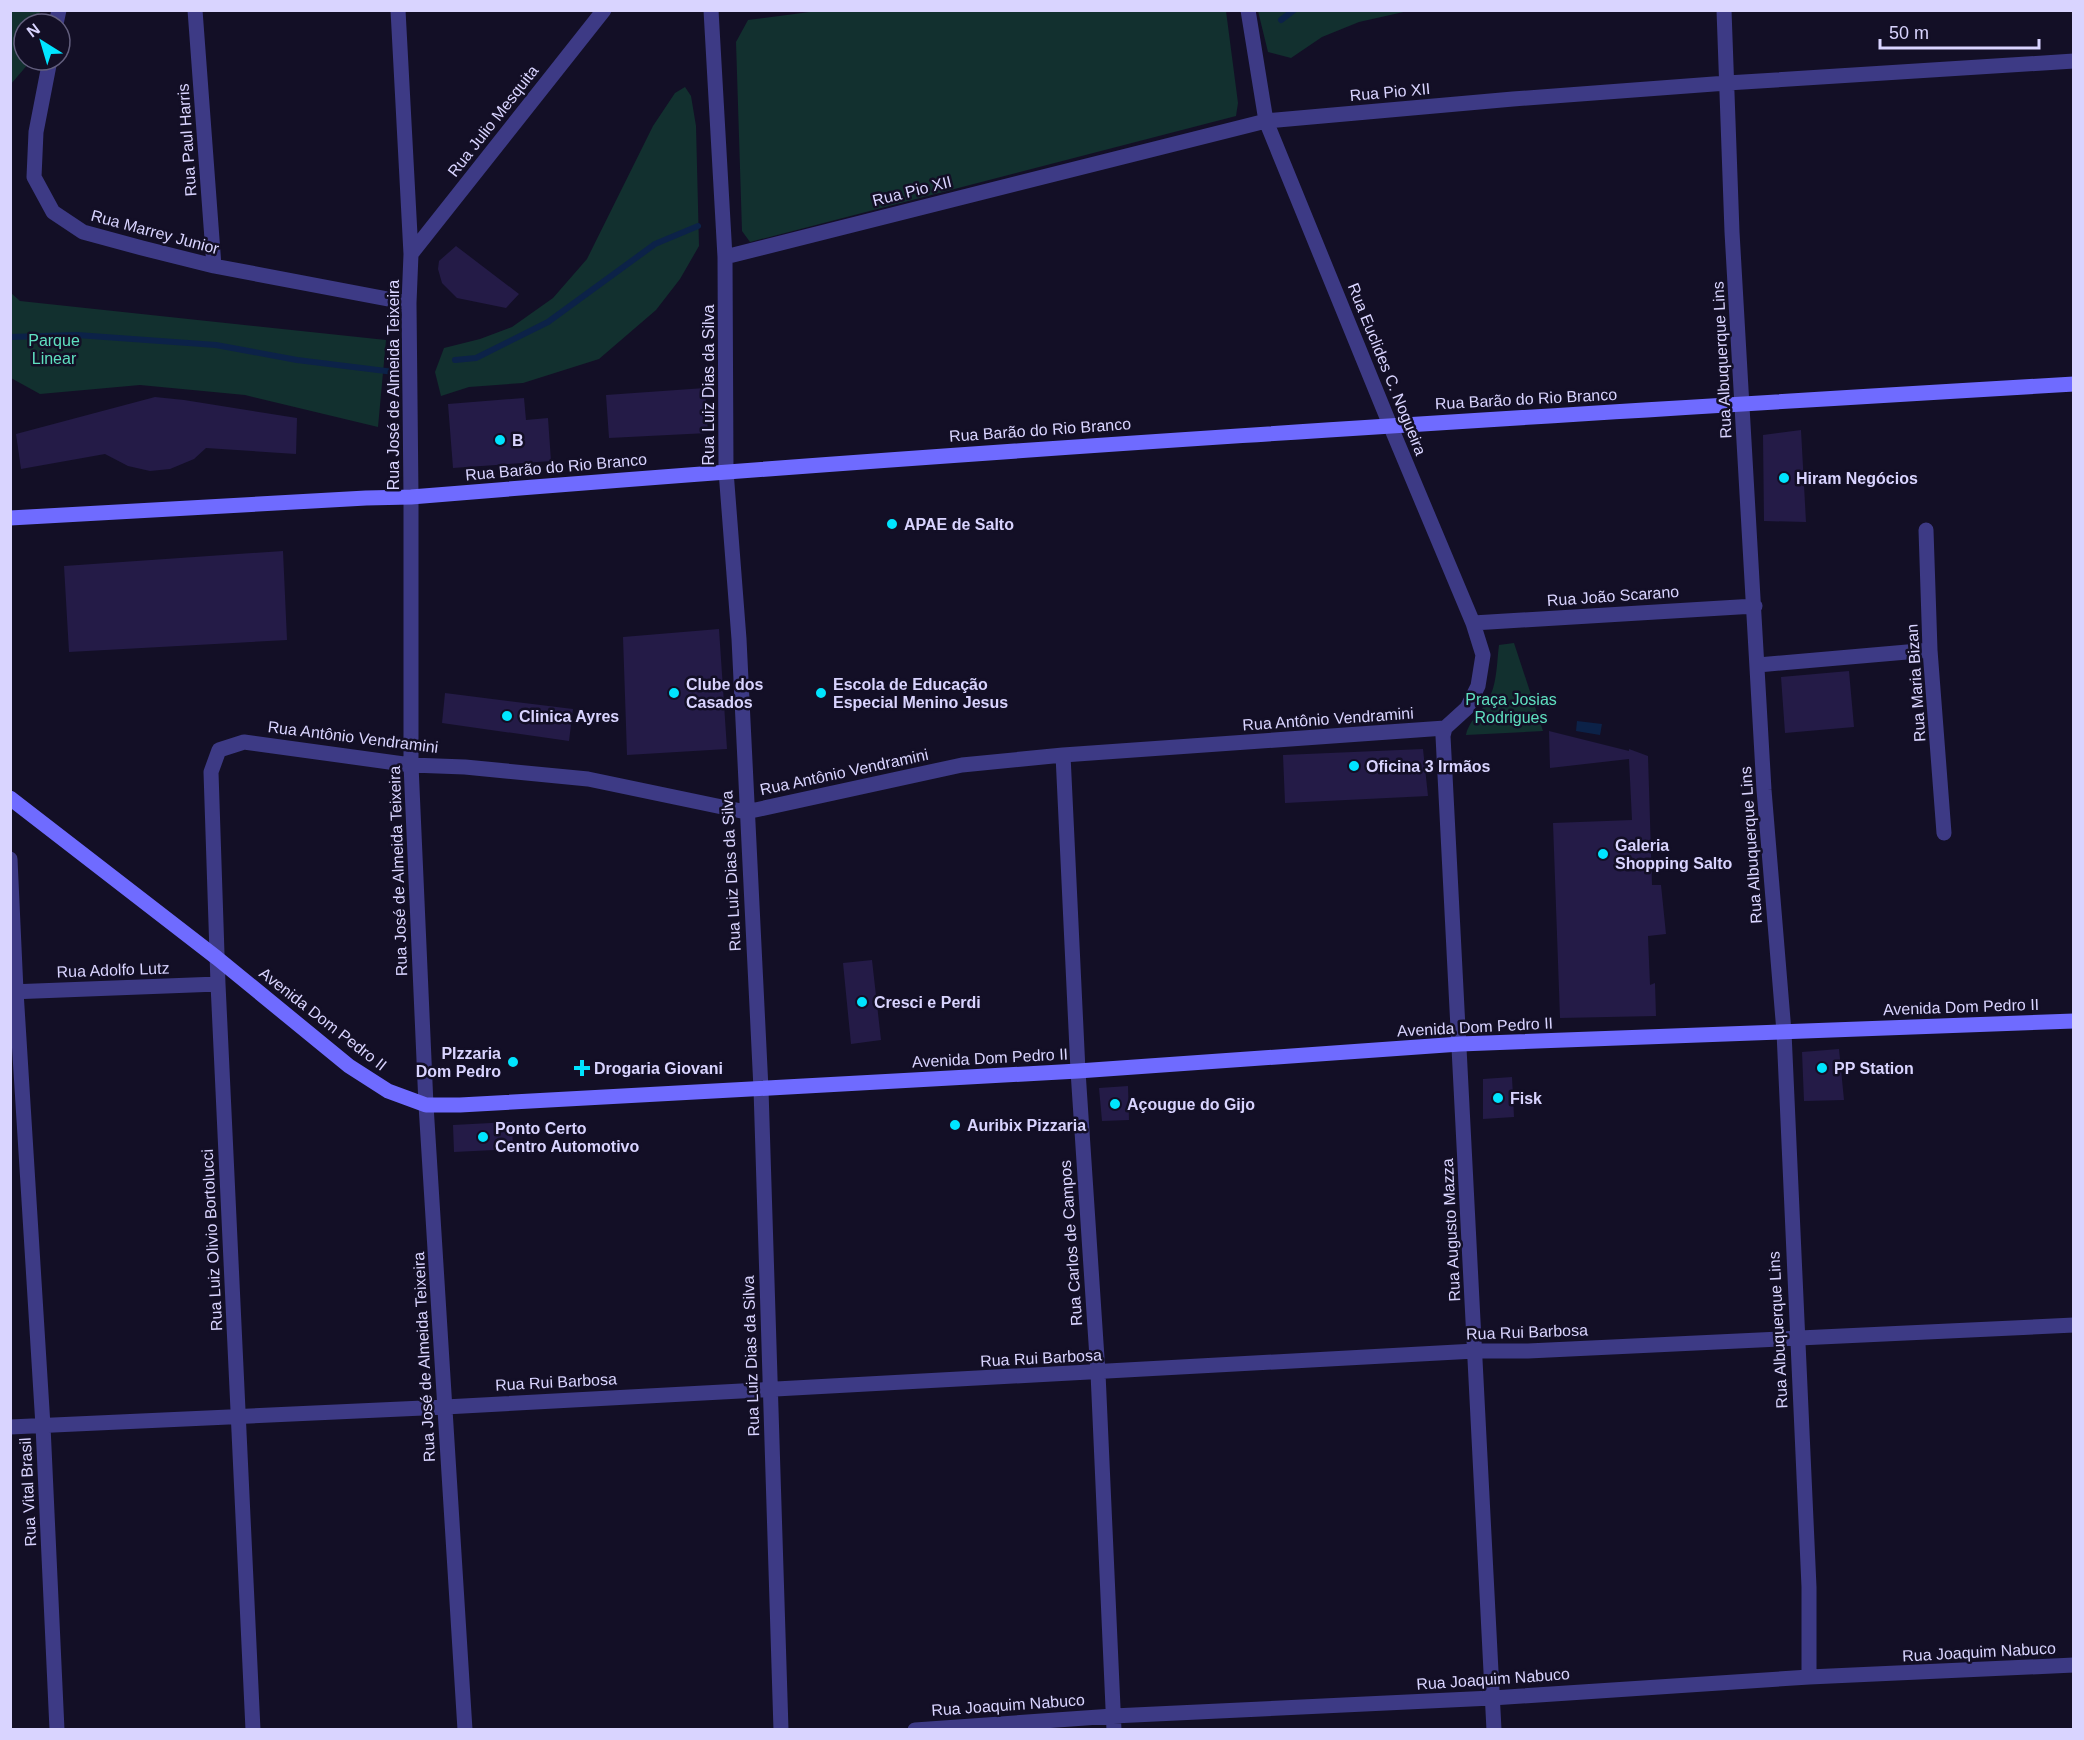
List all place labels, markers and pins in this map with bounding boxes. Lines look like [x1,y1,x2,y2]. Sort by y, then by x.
place label: B [512,432,524,449]
marker: B [493,433,507,447]
place label: Hiram Negócios [1796,470,1918,487]
marker: Hiram Negócios [1777,471,1791,485]
place label: APAE de Salto [904,516,1014,533]
marker: APAE de Salto [885,517,899,531]
place label: Clube dos Casados [686,676,763,711]
place label: Escola de Educação Especial Menino Jesus [833,676,1008,711]
marker: Clube dos Casados [667,686,681,700]
marker: Escola de Educação Especial Menino Jesus [814,686,828,700]
place label: Clinica Ayres [519,708,619,725]
marker: Clinica Ayres [500,709,514,723]
place label: Oficina 3 Irmãos [1366,758,1491,775]
marker: Oficina 3 Irmãos [1347,759,1361,773]
place label: Galeria Shopping Salto [1615,837,1733,872]
marker: Galeria Shopping Salto [1596,847,1610,861]
place label: Cresci e Perdi [874,994,981,1011]
marker: Cresci e Perdi [855,995,869,1009]
place label: PIzzaria Dom Pedro [416,1045,501,1080]
marker: PIzzaria Dom Pedro [506,1055,520,1069]
place label: Drogaria Giovani [594,1060,723,1077]
place label: PP Station [1834,1060,1914,1077]
marker: Drogaria Giovani [575,1061,589,1075]
marker: PP Station [1815,1061,1829,1075]
place label: Fisk [1510,1090,1542,1107]
marker: Fisk [1491,1091,1505,1105]
place label: Açougue do Gijo [1127,1096,1255,1113]
marker: Açougue do Gijo [1108,1097,1122,1111]
place label: Auribix Pizzaria [967,1117,1086,1134]
marker: Auribix Pizzaria [948,1118,962,1132]
place label: Ponto Certo Centro Automotivo [495,1120,640,1155]
marker: Ponto Certo Centro Automotivo [476,1130,490,1144]

